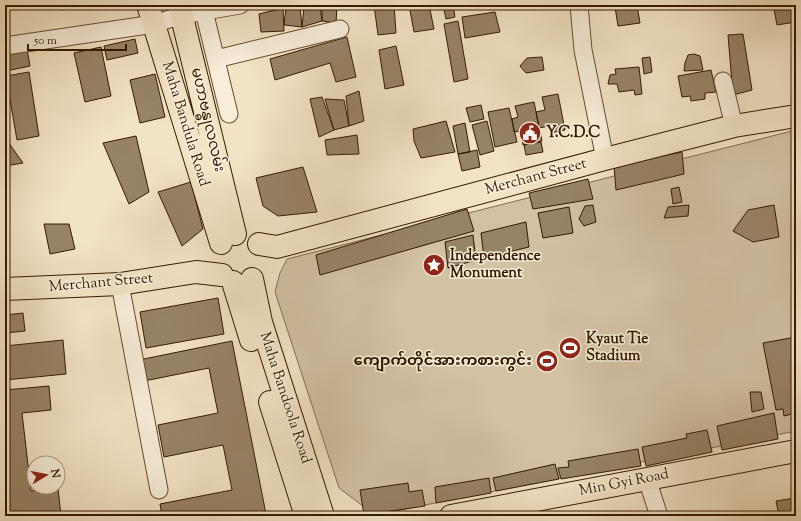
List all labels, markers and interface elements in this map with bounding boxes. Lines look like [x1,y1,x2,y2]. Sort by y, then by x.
scale bar [28,26,126,52]
text: 50 m [33,32,57,50]
street label: Maha Bandula Road [156,59,214,190]
street label: မဟာဗန္ဓုလလမ်း [184,66,230,174]
public building icon: Y.C.D.C [517,120,543,146]
place label: Y.C.D.C [546,123,600,144]
street label: Merchant Street [483,153,589,201]
place label: Independence Monument [450,246,541,284]
place icon: Independence Monument [421,252,447,278]
street label: Merchant Street [48,268,154,298]
street label: Maha Bandoola Road [254,329,316,467]
place label: Kyaut Tie Stadium [586,329,648,367]
sports icon: Kyaut Tie Stadium [557,335,583,361]
sports icon: ကျောက်တိုင်အားကစားကွင်း [534,348,560,374]
place label: ကျောက်တိုင်အားကစားကွင်း [354,350,532,372]
north arrow [26,455,66,495]
street label: Min Gyi Road [577,464,671,502]
text: N [46,467,64,479]

